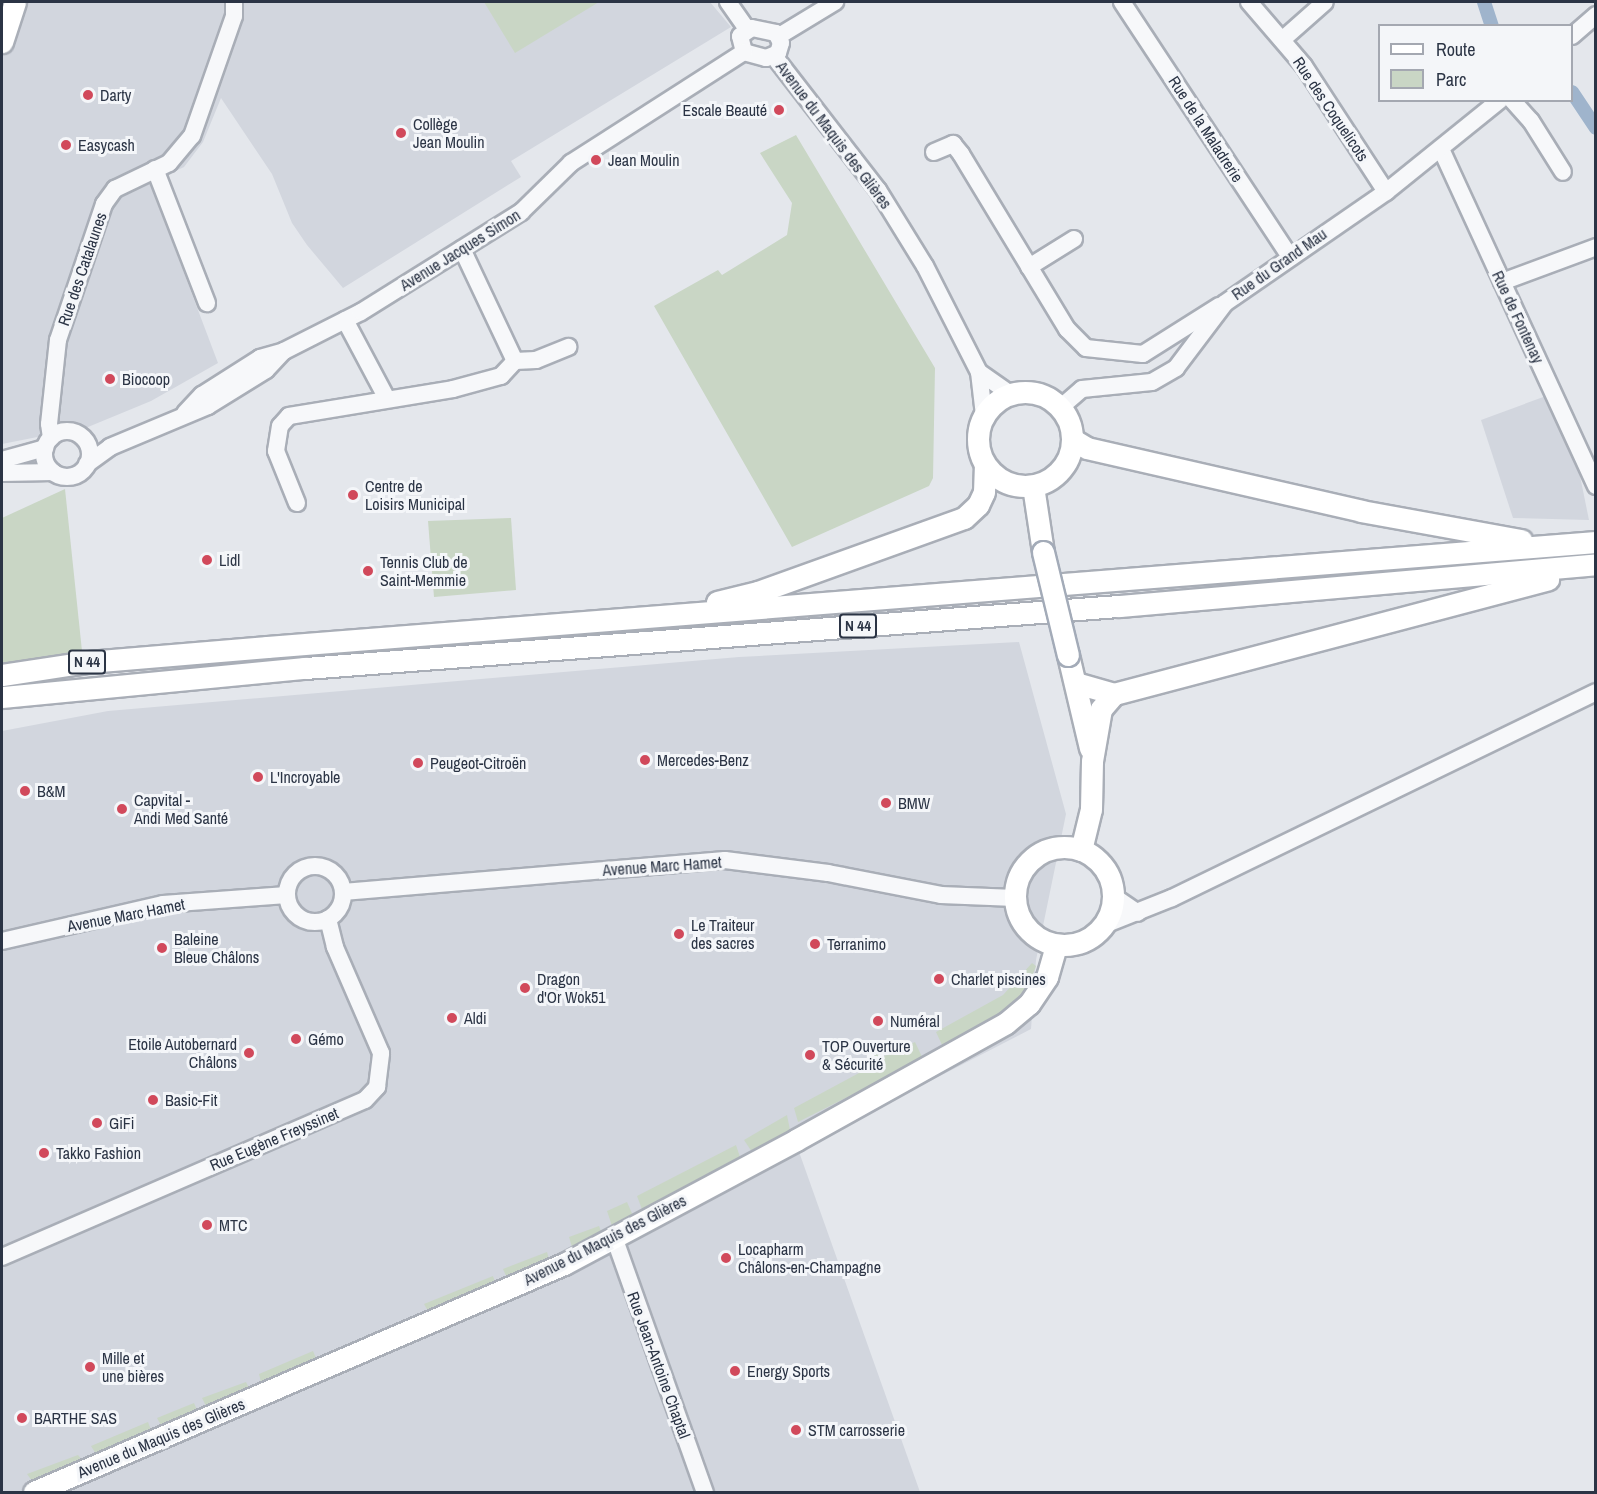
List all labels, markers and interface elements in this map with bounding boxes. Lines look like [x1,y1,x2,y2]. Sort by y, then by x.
legend [1378,24,1573,102]
text: Route [1436,37,1475,62]
street label: Rue des Coquelicots [1289,53,1373,165]
street label: Avenue du Maquis des Glières [772,57,896,213]
text: Parc [1436,67,1466,92]
street label: Rue de la Maladrerie [1165,72,1247,186]
place label: Darty [100,85,131,105]
marker: Darty [81,88,95,102]
place label: Escale Beauté [682,100,767,120]
marker: Escale Beauté [772,103,786,117]
place label: Collège Jean Moulin [413,114,484,152]
marker: Collège Jean Moulin [394,126,408,140]
place label: Easycash [78,135,135,155]
marker: Easycash [59,138,73,152]
place label: Jean Moulin [608,150,679,170]
marker: Jean Moulin [589,153,603,167]
street label: Avenue Jacques Simon [396,205,524,295]
street label: Rue des Catalaunes [54,210,110,328]
street label: Rue du Grand Mau [1228,224,1330,304]
street label: Rue de Fontenay [1488,268,1548,366]
place label: Biocoop [122,369,170,389]
marker: Biocoop [103,372,117,386]
place label: Centre de Loisirs Municipal [365,476,465,514]
marker: Centre de Loisirs Municipal [346,488,360,502]
place label: Lidl [219,550,240,570]
place label: Tennis Club de Saint-Memmie [380,552,468,590]
marker: Lidl [200,553,214,567]
marker: Tennis Club de Saint-Memmie [361,564,375,578]
road number: N 44 [838,614,878,638]
road number: N 44 [68,650,106,674]
place label: Mercedes-Benz [657,750,749,770]
place label: Peugeot-Citroën [430,753,526,773]
marker: Mercedes-Benz [638,753,652,767]
marker: Peugeot-Citroën [411,756,425,770]
place label: L'Incroyable [270,767,340,787]
marker: L'Incroyable [251,770,265,784]
place label: B&M [37,781,65,801]
marker: B&M [18,784,32,798]
place label: Capvital - Andi Med Santé [134,790,228,828]
place label: BMW [898,793,930,813]
marker: BMW [879,796,893,810]
marker: Capvital - Andi Med Santé [115,802,129,816]
street label: Avenue Marc Hamet [602,852,722,880]
street label: Avenue Marc Hamet [66,894,186,936]
place label: Le Traiteur des sacres [691,915,755,953]
marker: Le Traiteur des sacres [672,927,686,941]
place label: Baleine Bleue Châlons [174,929,259,967]
place label: Terranimo [827,934,886,954]
marker: Terranimo [808,937,822,951]
marker: Baleine Bleue Châlons [155,941,169,955]
place label: Dragon d'Or Wok51 [537,969,606,1007]
place label: Charlet piscines [951,969,1046,989]
marker: Charlet piscines [932,972,946,986]
marker: Dragon d'Or Wok51 [518,981,532,995]
place label: Aldi [464,1008,487,1028]
marker: Aldi [445,1011,459,1025]
place label: Numéral [890,1011,940,1031]
marker: Numéral [871,1014,885,1028]
place label: Gémo [308,1029,344,1049]
marker: Gémo [289,1032,303,1046]
place label: Etoile Autobernard Châlons [128,1034,237,1072]
place label: TOP Ouverture & Sécurité [822,1036,911,1074]
marker: Etoile Autobernard Châlons [242,1046,256,1060]
marker: TOP Ouverture & Sécurité [803,1048,817,1062]
place label: Basic-Fit [165,1090,217,1110]
marker: Basic-Fit [146,1093,160,1107]
street label: Rue Eugène Freyssinet [207,1103,341,1175]
place label: GiFi [109,1113,135,1133]
marker: GiFi [90,1116,104,1130]
place label: Takko Fashion [56,1143,141,1163]
marker: Takko Fashion [37,1146,51,1160]
street label: Avenue du Maquis des Glières [520,1191,690,1289]
place label: MTC [219,1215,247,1235]
marker: MTC [200,1218,214,1232]
place label: Locapharm Châlons-en-Champagne [738,1239,881,1277]
marker: Locapharm Châlons-en-Champagne [719,1251,733,1265]
street label: Rue Jean-Antoine Chaptal [624,1289,694,1441]
place label: Mille et une bières [102,1348,164,1386]
marker: Mille et une bières [83,1360,97,1374]
place label: Energy Sports [747,1361,830,1381]
marker: Energy Sports [728,1364,742,1378]
street label: Avenue du Maquis des Glières [74,1394,248,1482]
place label: BARTHE SAS [34,1408,117,1428]
marker: BARTHE SAS [15,1411,29,1425]
place label: STM carrosserie [808,1420,905,1440]
marker: STM carrosserie [789,1423,803,1437]

